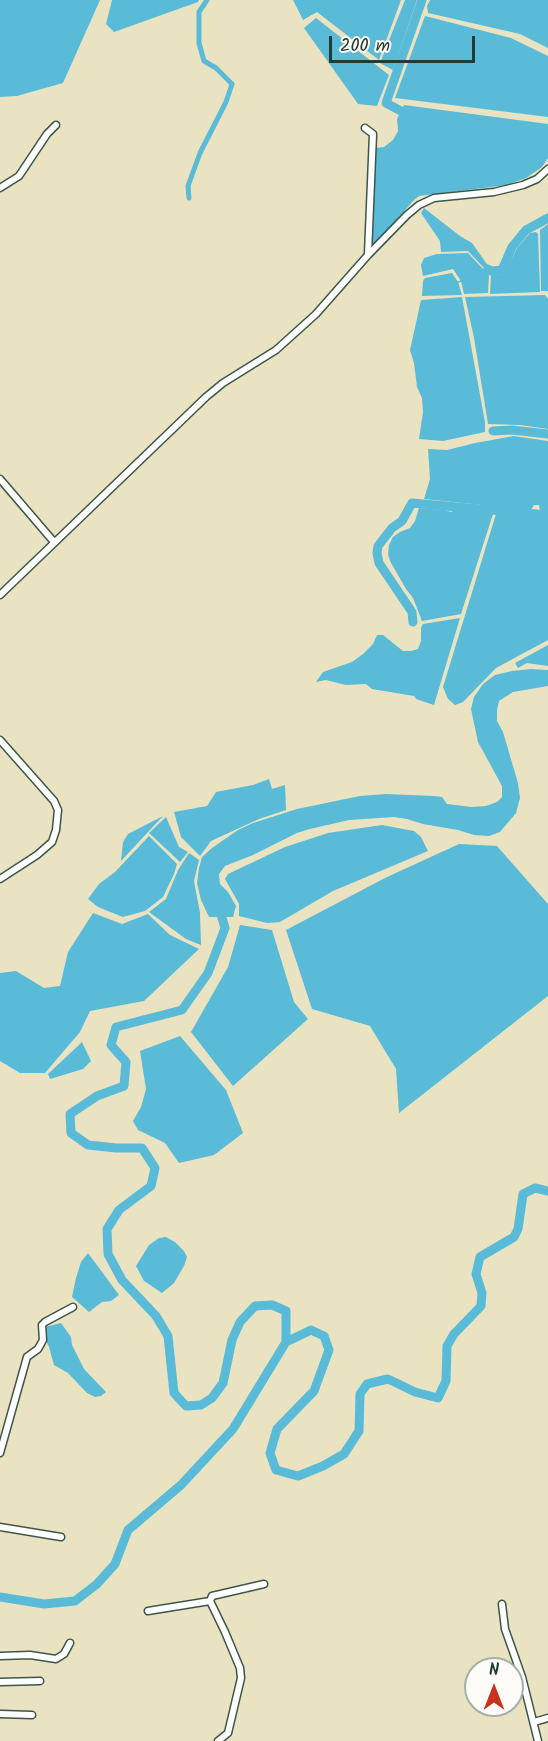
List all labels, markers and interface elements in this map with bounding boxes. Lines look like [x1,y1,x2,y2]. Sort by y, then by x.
scale bar [332,24,478,62]
text: 200 m [340,32,390,61]
north arrow [464,1657,524,1717]
text: N [489,1658,499,1683]

